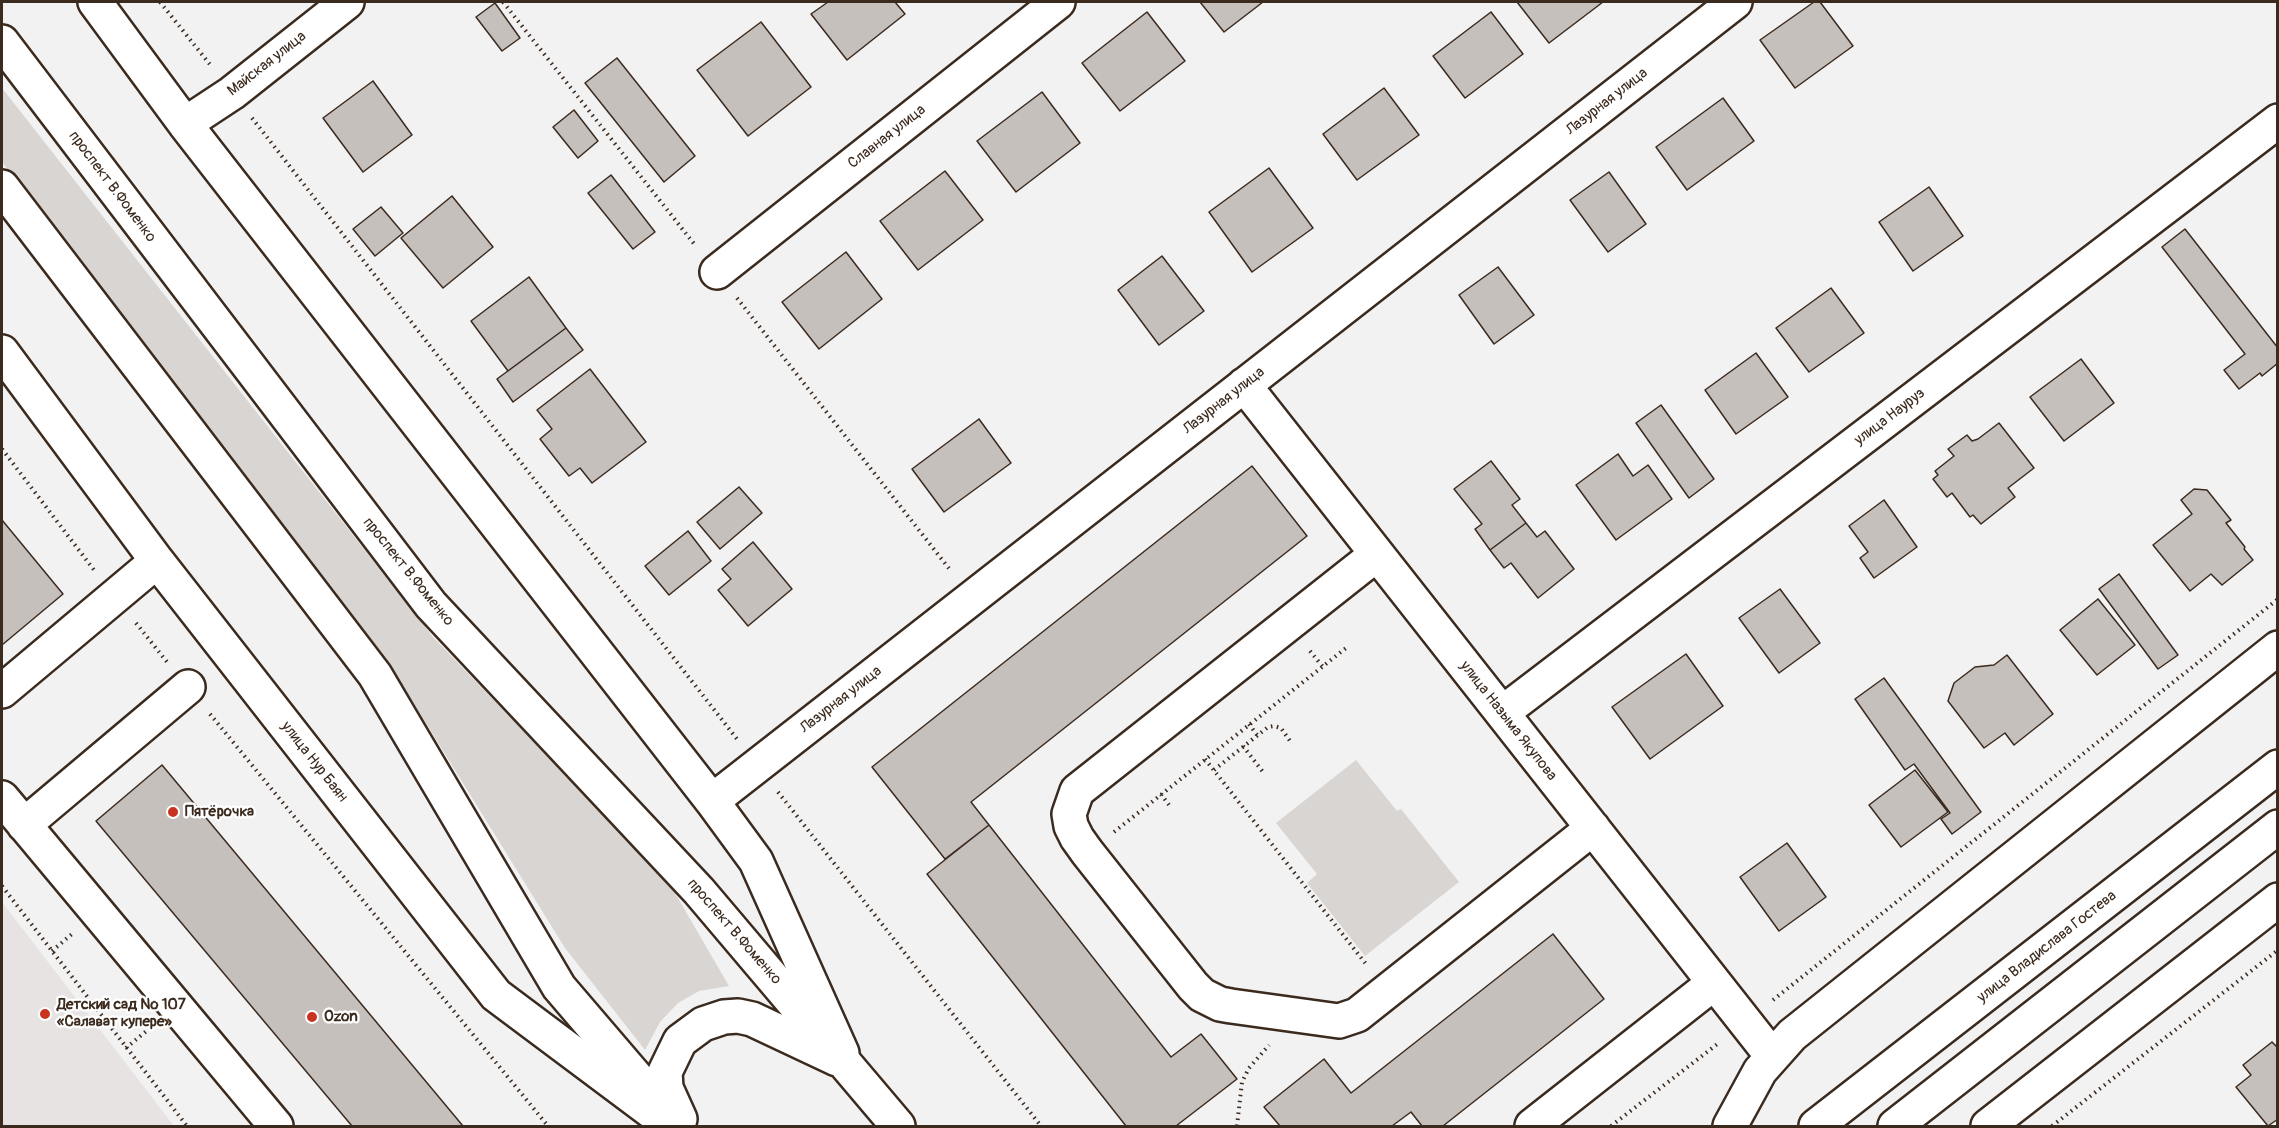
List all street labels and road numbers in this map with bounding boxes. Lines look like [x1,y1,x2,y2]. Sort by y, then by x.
street label: Майская улица [224,28,310,100]
street label: Лазурная улица [1563,64,1651,140]
street label: Славная улица [845,101,929,173]
street label: проспект В.Фоменко [64,128,160,246]
street label: Лазурная улица [1180,363,1268,439]
street label: улица Науруз [1851,384,1929,450]
street label: проспект В.Фоменко [359,514,457,630]
street label: улица Назыма Якупова [1456,658,1560,784]
street label: Лазурная улица [797,662,885,738]
street label: улица Нур Баян [277,718,351,806]
street label: проспект В.Фоменко [683,875,785,989]
street label: улица Владислава Гостева [1974,887,2120,1007]

